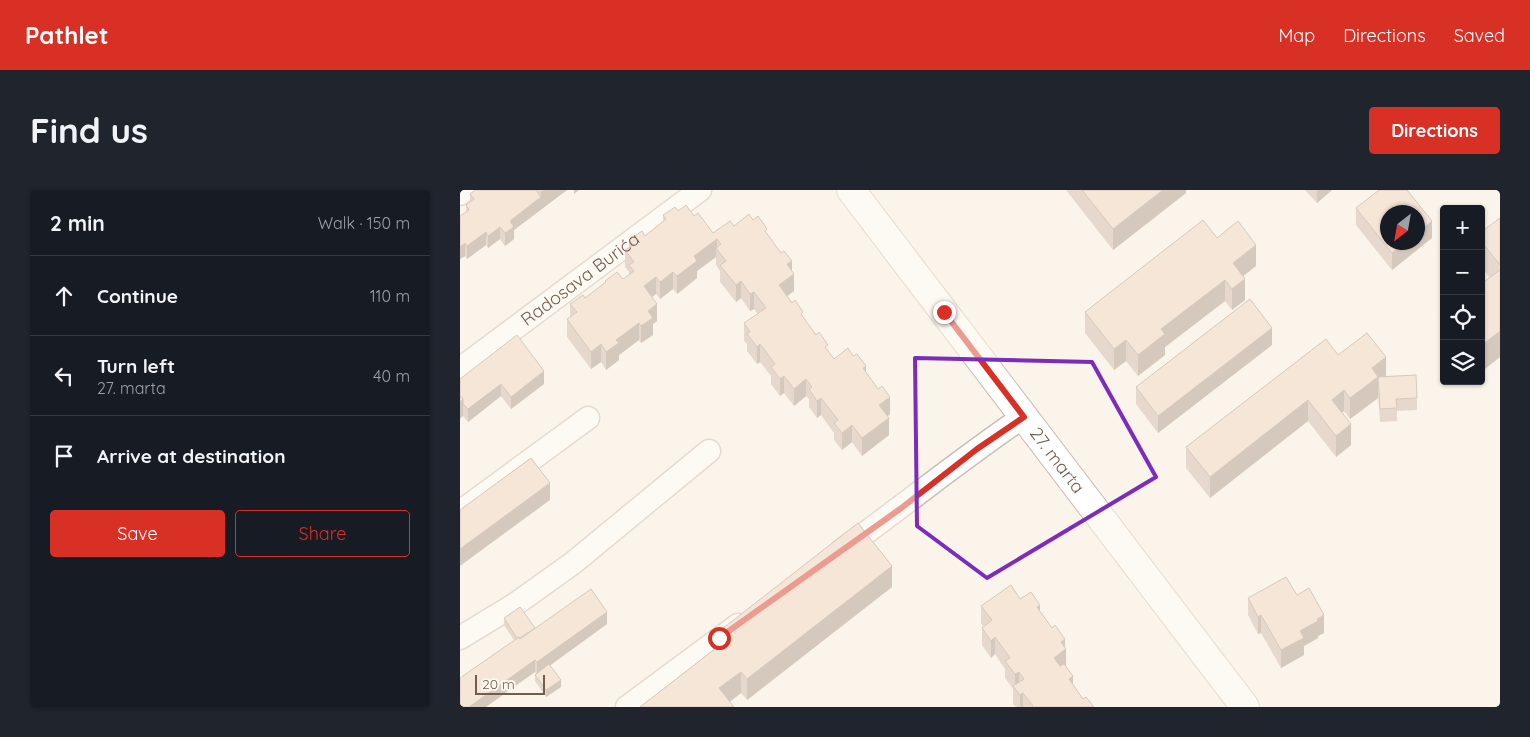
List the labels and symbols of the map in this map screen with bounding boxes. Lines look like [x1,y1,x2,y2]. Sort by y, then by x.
north arrow [1380,205,1425,250]
street label: Radosava Burića [516,227,644,331]
route end [933,301,956,324]
street label: 27. marta [1025,422,1090,498]
route start [708,627,731,650]
scale bar [475,672,545,695]

